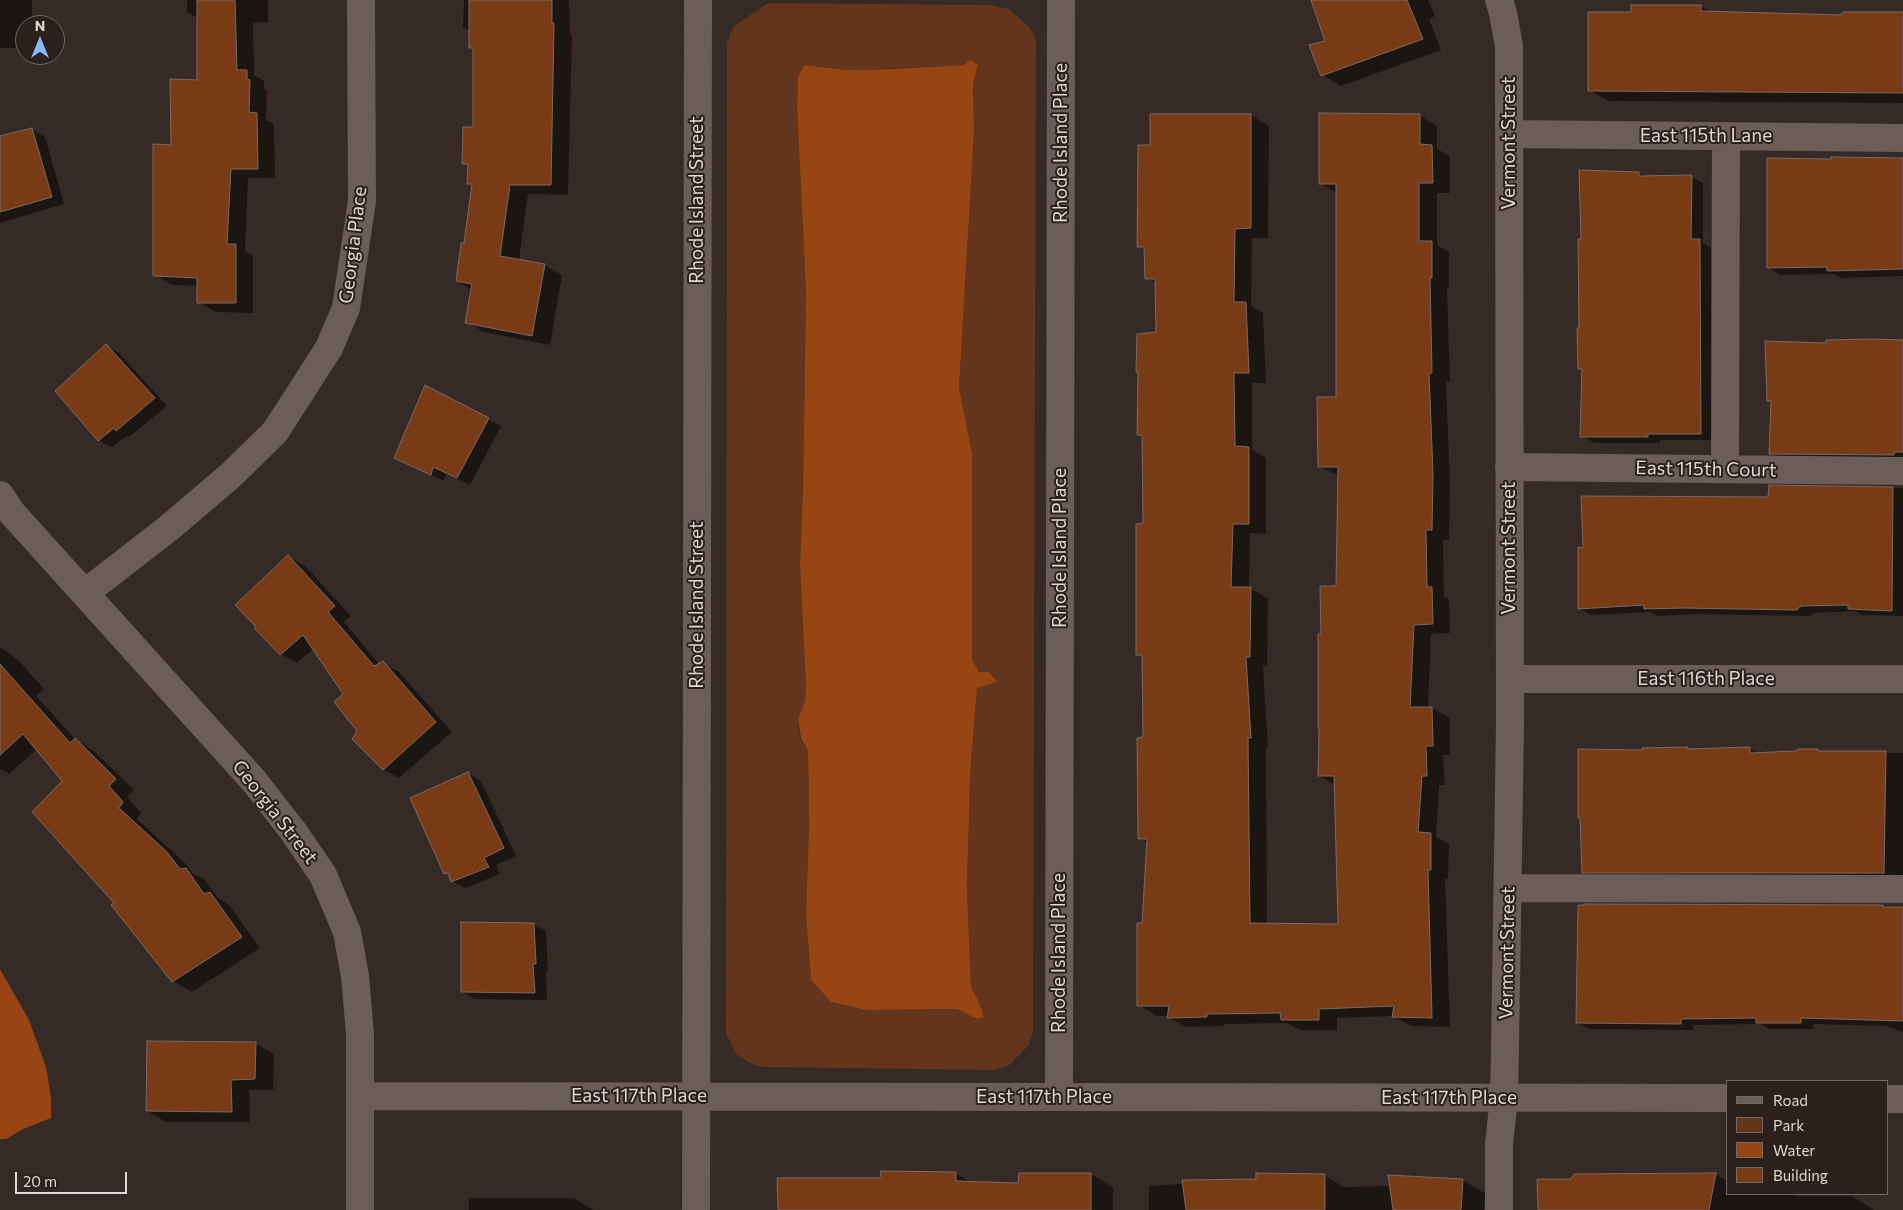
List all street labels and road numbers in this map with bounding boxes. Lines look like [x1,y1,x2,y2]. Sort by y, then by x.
street label: Rhode Island Place [1050,63,1072,223]
street label: Vermont Street [1498,76,1520,210]
street label: Rhode Island Street [686,116,708,284]
street label: East 115th Lane [1640,125,1772,147]
street label: Georgia Place [335,185,371,305]
street label: East 115th Court [1635,456,1777,482]
street label: Rhode Island Place [1049,468,1071,628]
street label: Vermont Street [1498,481,1520,615]
street label: Rhode Island Street [686,521,708,689]
street label: East 116th Place [1637,668,1775,690]
street label: Georgia Street [227,756,323,868]
street label: Rhode Island Place [1048,873,1070,1033]
street label: Vermont Street [1494,886,1520,1020]
street label: East 117th Place [571,1085,707,1107]
street label: East 117th Place [976,1086,1112,1108]
street label: East 117th Place [1381,1087,1517,1109]

